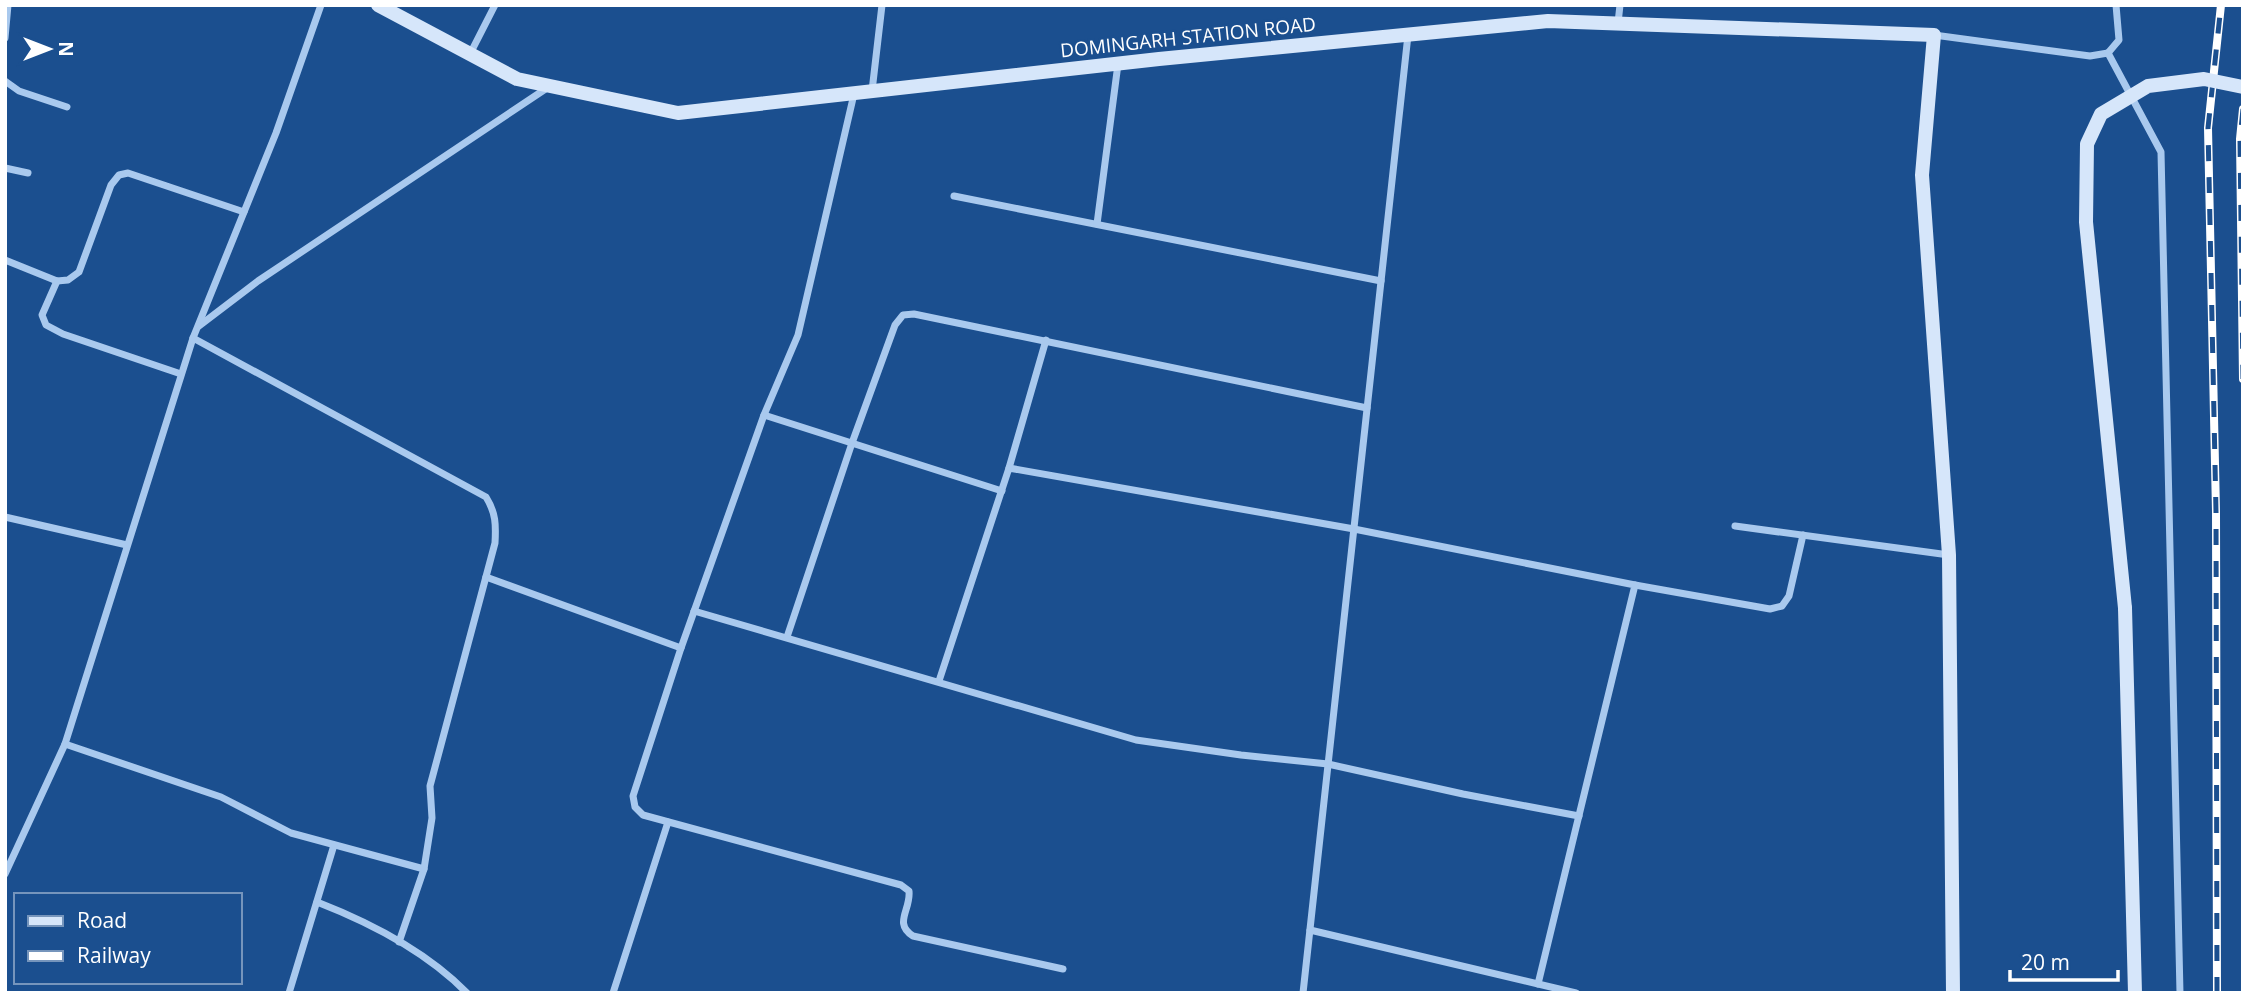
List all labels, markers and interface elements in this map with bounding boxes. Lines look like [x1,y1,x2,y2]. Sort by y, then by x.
street label: DOMINGARH STATION ROAD [1059,11,1317,63]
north arrow [14,14,84,84]
text: N [53,41,79,57]
legend [14,893,242,984]
text: Road [77,906,127,934]
scale bar [2010,939,2118,983]
text: Railway [77,941,151,969]
text: 20 m [2021,948,2070,976]

